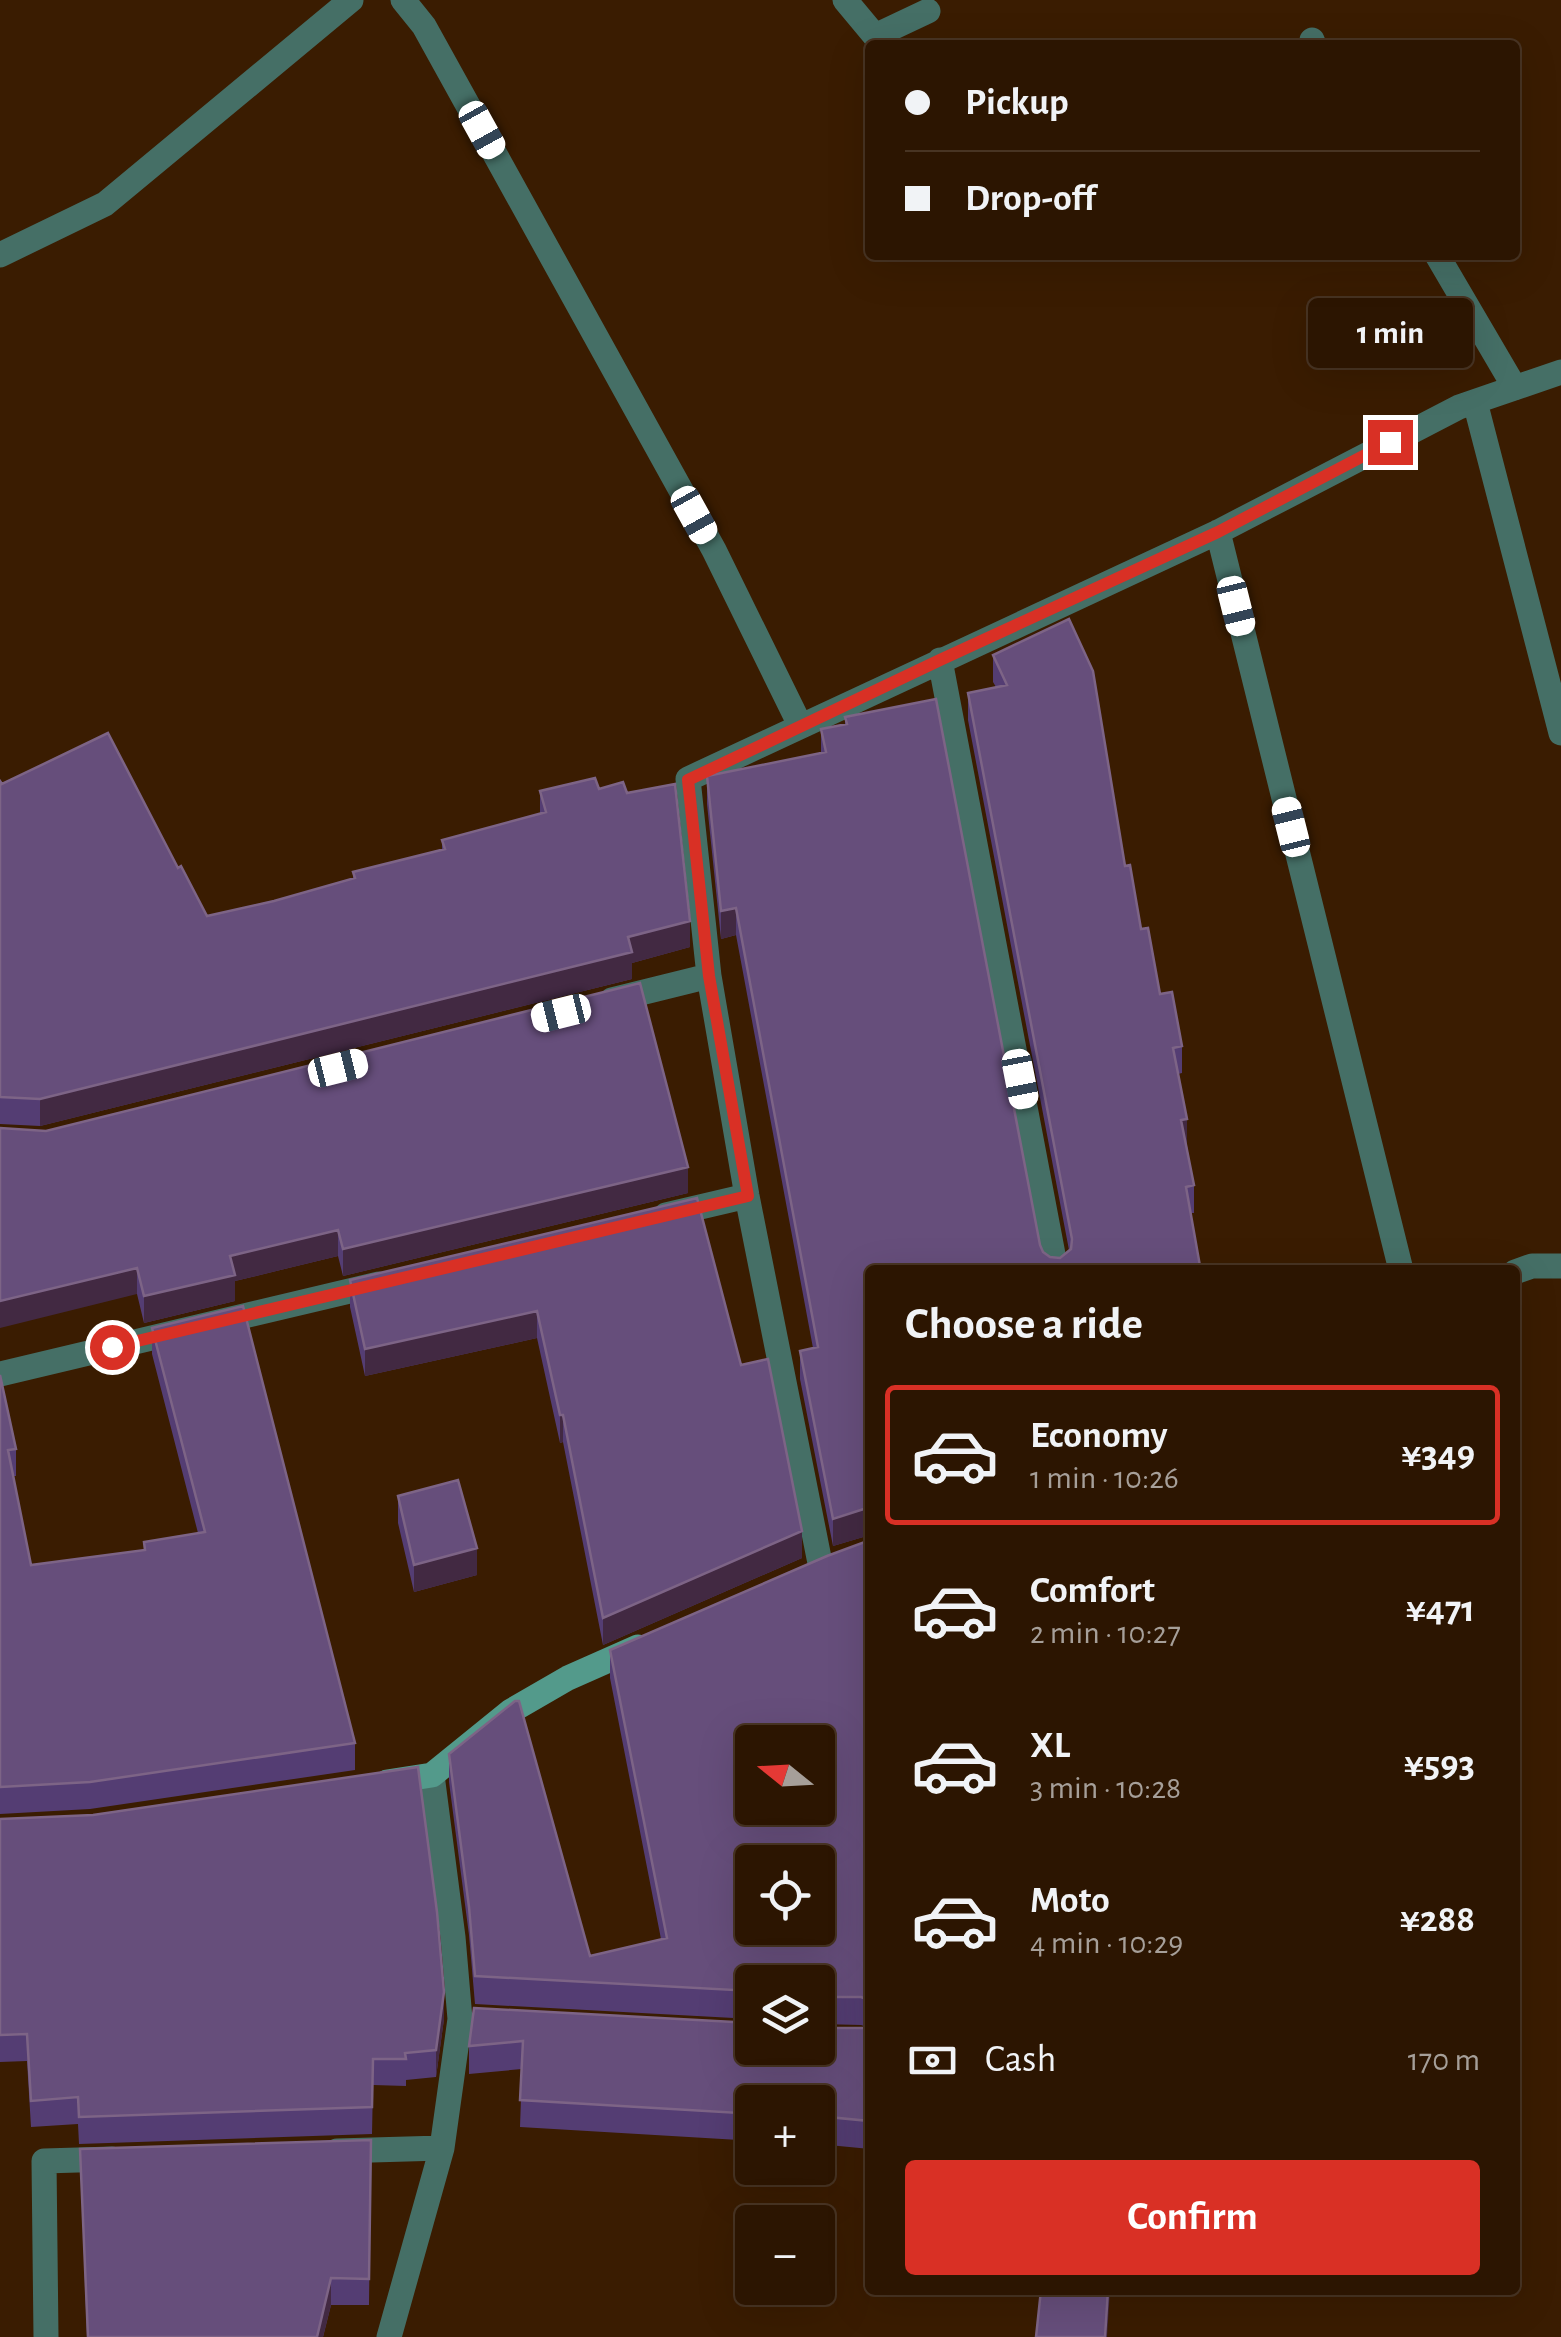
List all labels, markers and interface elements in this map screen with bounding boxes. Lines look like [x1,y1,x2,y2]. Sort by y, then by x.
text: Pickup [965,84,1069,122]
car [454,96,510,164]
text: Drop-off [965,180,1096,218]
callout: 1 min [1308,297,1472,367]
text: 1 min [1357,317,1424,349]
route end [1368,420,1413,465]
car [666,481,722,549]
car [1214,573,1258,639]
car [1269,794,1313,860]
car [528,991,594,1035]
car [305,1046,371,1090]
car [1000,1047,1040,1111]
text: Choose a ride [905,1302,1143,1347]
route start [90,1325,135,1370]
icon: car [910,1410,1000,1500]
text: Economy [1030,1417,1168,1455]
text: ¥349 [1401,1436,1475,1474]
text: 1 min · 10:26 [1030,1462,1179,1494]
icon: car [910,1565,1000,1655]
text: Comfort [1030,1572,1155,1610]
text: ¥471 [1406,1591,1475,1629]
text: 2 min · 10:27 [1030,1617,1181,1649]
icon: car [910,1720,1000,1810]
north arrow [735,1725,835,1825]
map controls [735,1725,835,2305]
text: XL [1030,1727,1070,1765]
text: ¥593 [1404,1746,1475,1784]
text: 3 min · 10:28 [1030,1772,1181,1804]
button: locate [735,1845,835,1945]
icon: car [910,1875,1000,1965]
text: Moto [1030,1882,1110,1920]
text: ¥288 [1400,1901,1475,1939]
text: 4 min · 10:29 [1030,1927,1183,1959]
button: layers [735,1965,835,2065]
icon: cash [905,2033,960,2088]
text: Cash [985,2041,1056,2079]
text: 170 m [1408,2044,1480,2076]
button: + [735,2085,835,2185]
button: Confirm [905,2160,1480,2275]
button: − [735,2205,835,2305]

